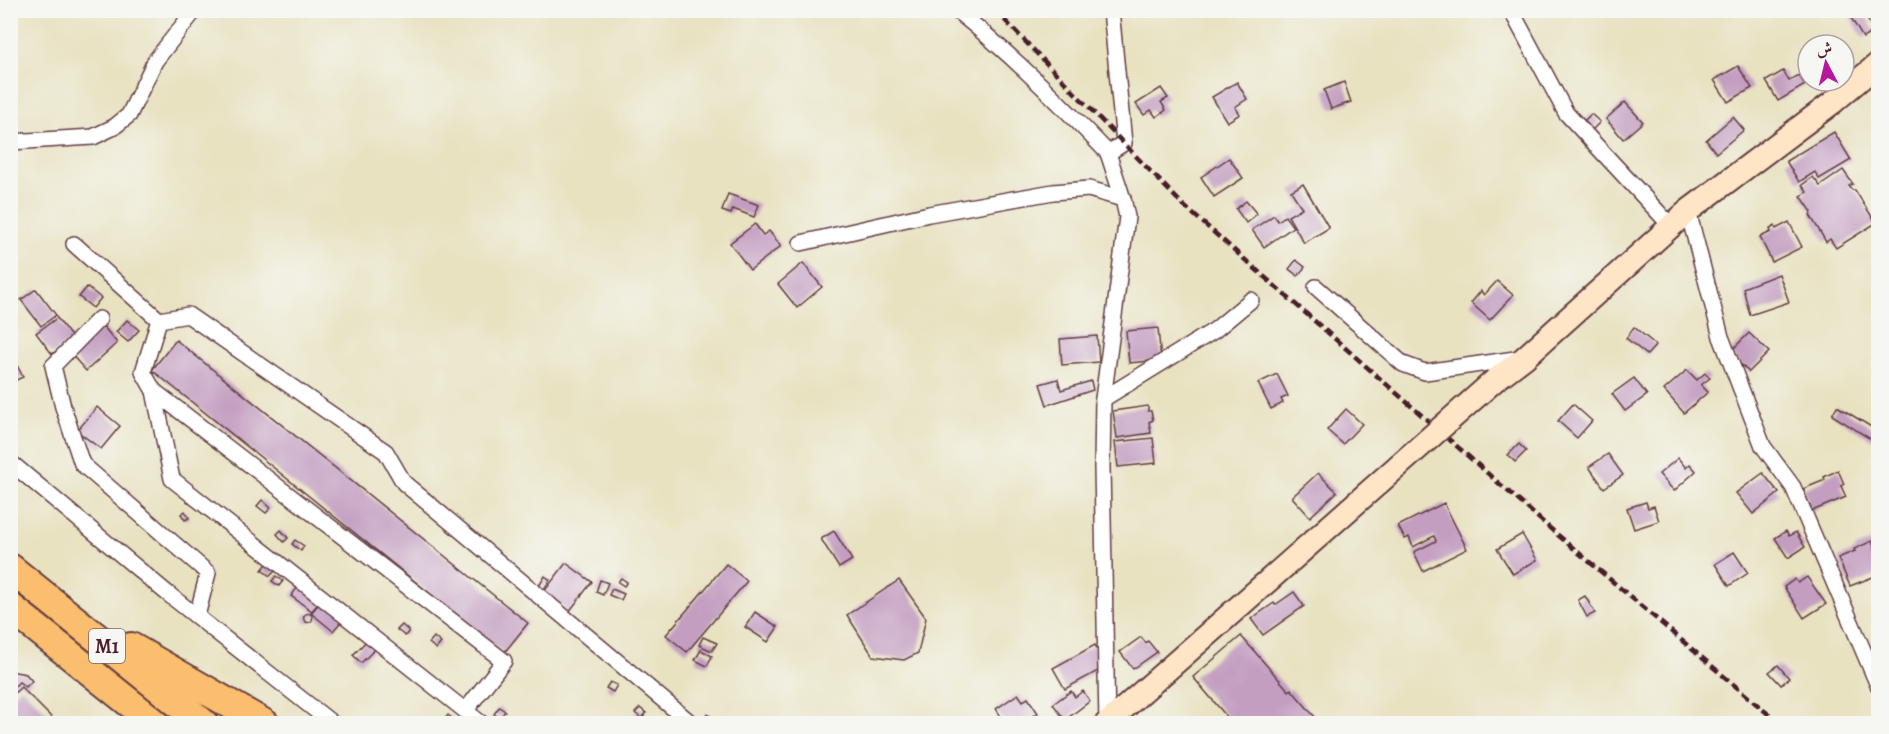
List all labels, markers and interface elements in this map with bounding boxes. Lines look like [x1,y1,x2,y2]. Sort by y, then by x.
north arrow [1796,33,1856,93]
text: ش [1815,37,1834,61]
road number: M1 [89,629,125,663]

